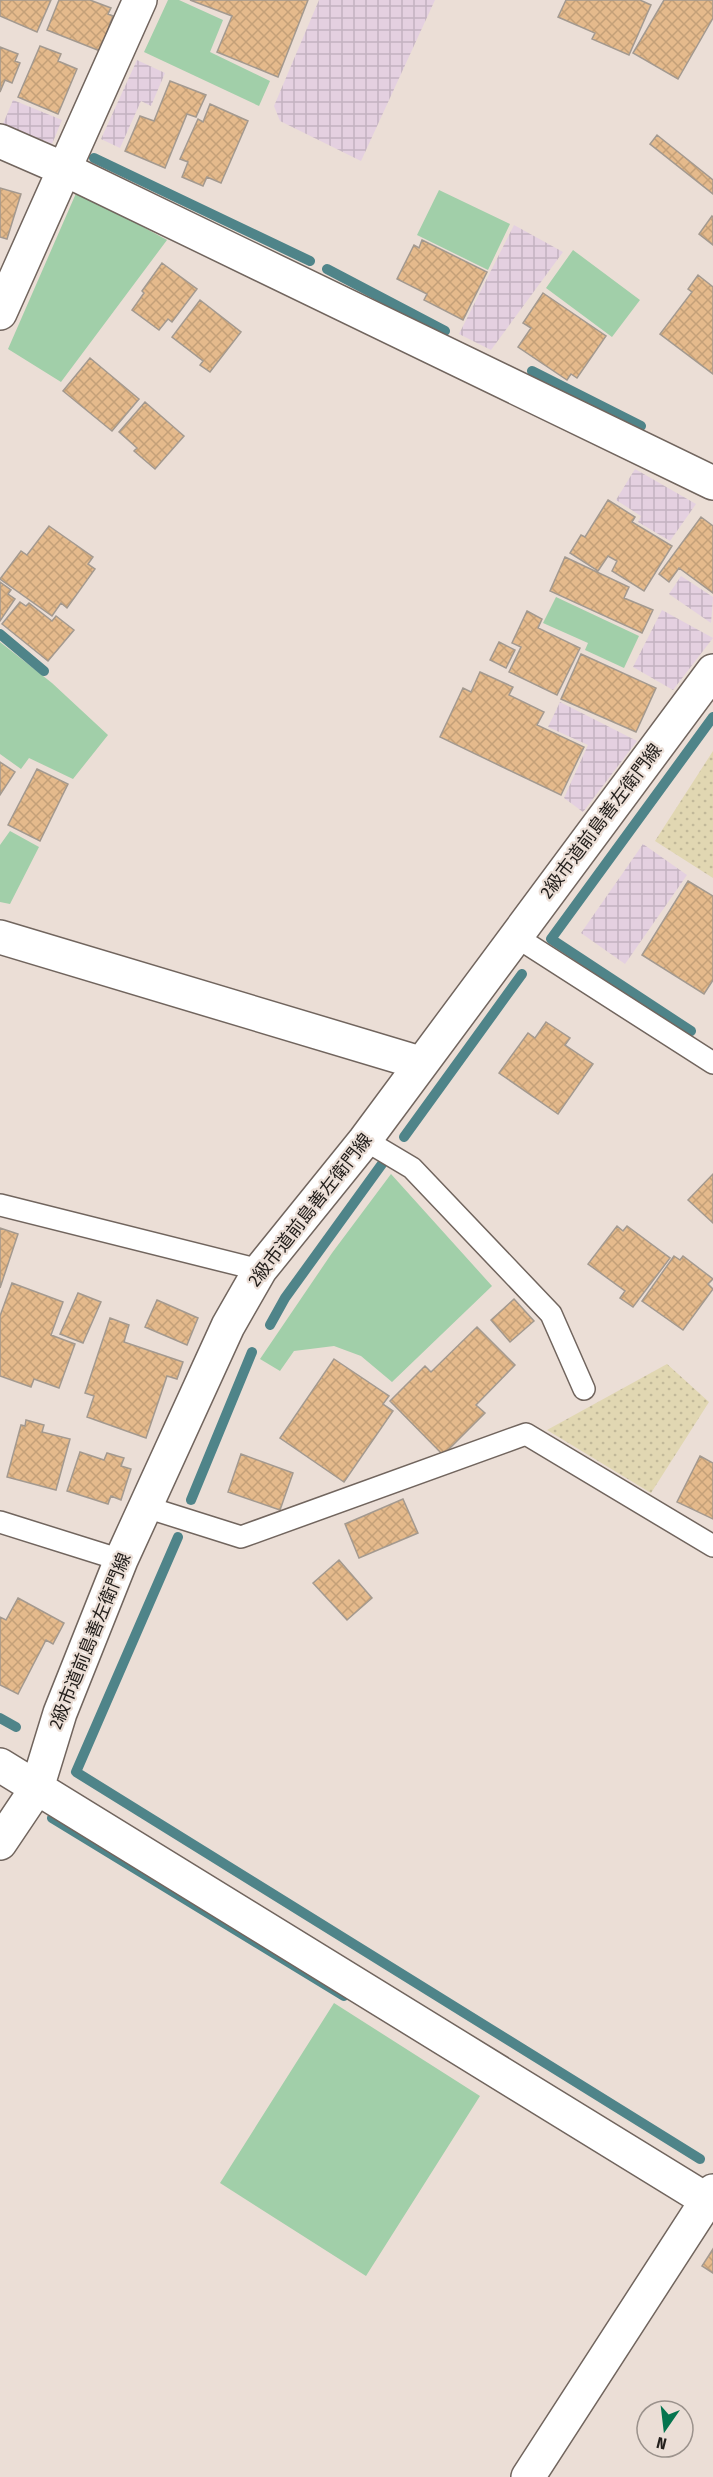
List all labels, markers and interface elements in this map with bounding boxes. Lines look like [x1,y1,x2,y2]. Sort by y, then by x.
street label: 2級市道前島善左衛門線 [536,739,666,903]
street label: 2級市道前島善左衛門線 [243,1129,377,1291]
street label: 2級市道前島善左衛門線 [45,1550,135,1732]
north arrow [635,2399,695,2459]
text: N [655,2433,668,2453]

